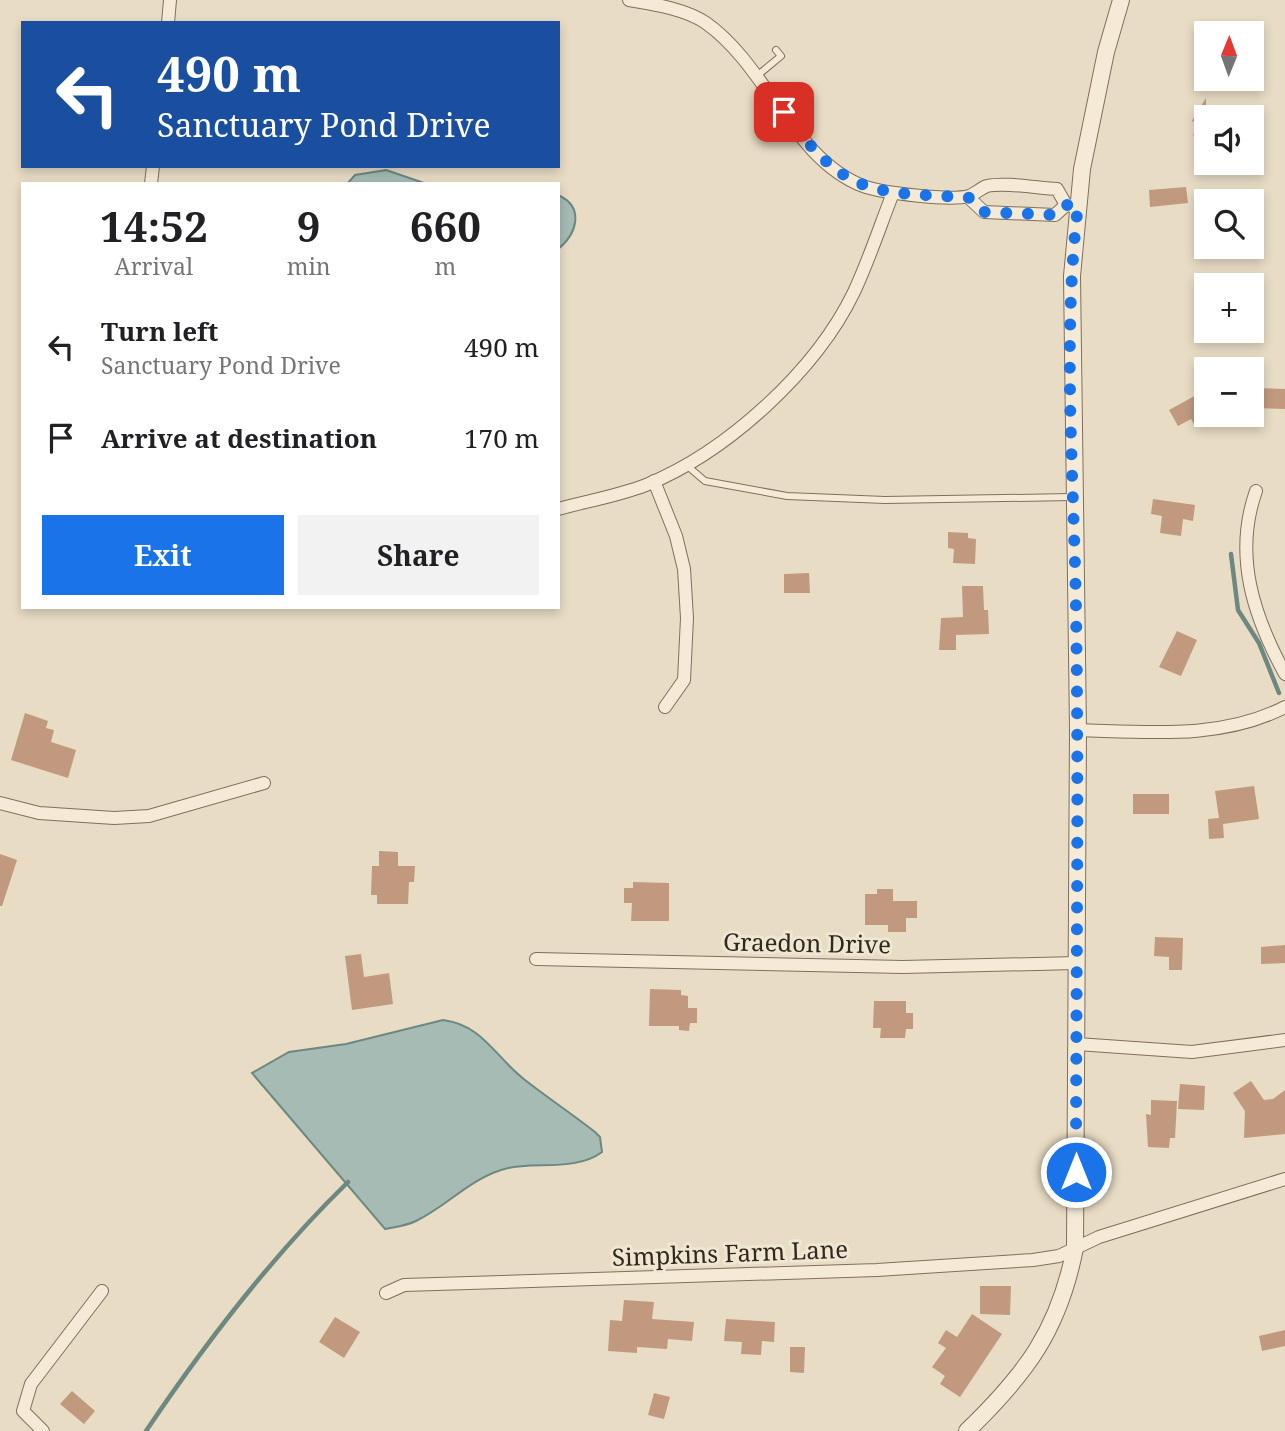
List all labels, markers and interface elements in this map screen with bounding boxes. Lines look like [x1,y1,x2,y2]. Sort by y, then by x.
north arrow [1194,21,1264,91]
map controls [1194,21,1264,427]
text: 490 m [157,40,301,106]
icon: left [42,49,133,140]
pin [754,82,814,142]
icon: arrive [765,93,803,131]
text: Sanctuary Pond Drive [157,103,491,146]
button: sound [1194,105,1264,175]
button: search [1194,189,1264,259]
text: 14:52 [100,197,208,254]
text: 9 [297,197,321,254]
text: 660 [410,197,481,254]
text: Arrival [115,250,193,282]
text: min [287,250,331,282]
text: m [434,250,456,282]
button: + [1194,273,1264,343]
text: Turn left [101,313,218,349]
icon: left [42,328,80,366]
text: 490 m [464,329,539,365]
text: Sanctuary Pond Drive [101,349,341,381]
button: − [1194,357,1264,427]
icon: arrive [42,419,80,457]
text: Arrive at destination [101,420,377,456]
text: 170 m [464,420,539,456]
button: Exit [42,515,284,595]
button: Share [298,515,539,595]
street label: Graedon Drive [723,925,891,960]
position arrow [1039,1135,1113,1209]
street label: Simpkins Farm Lane [611,1232,849,1273]

